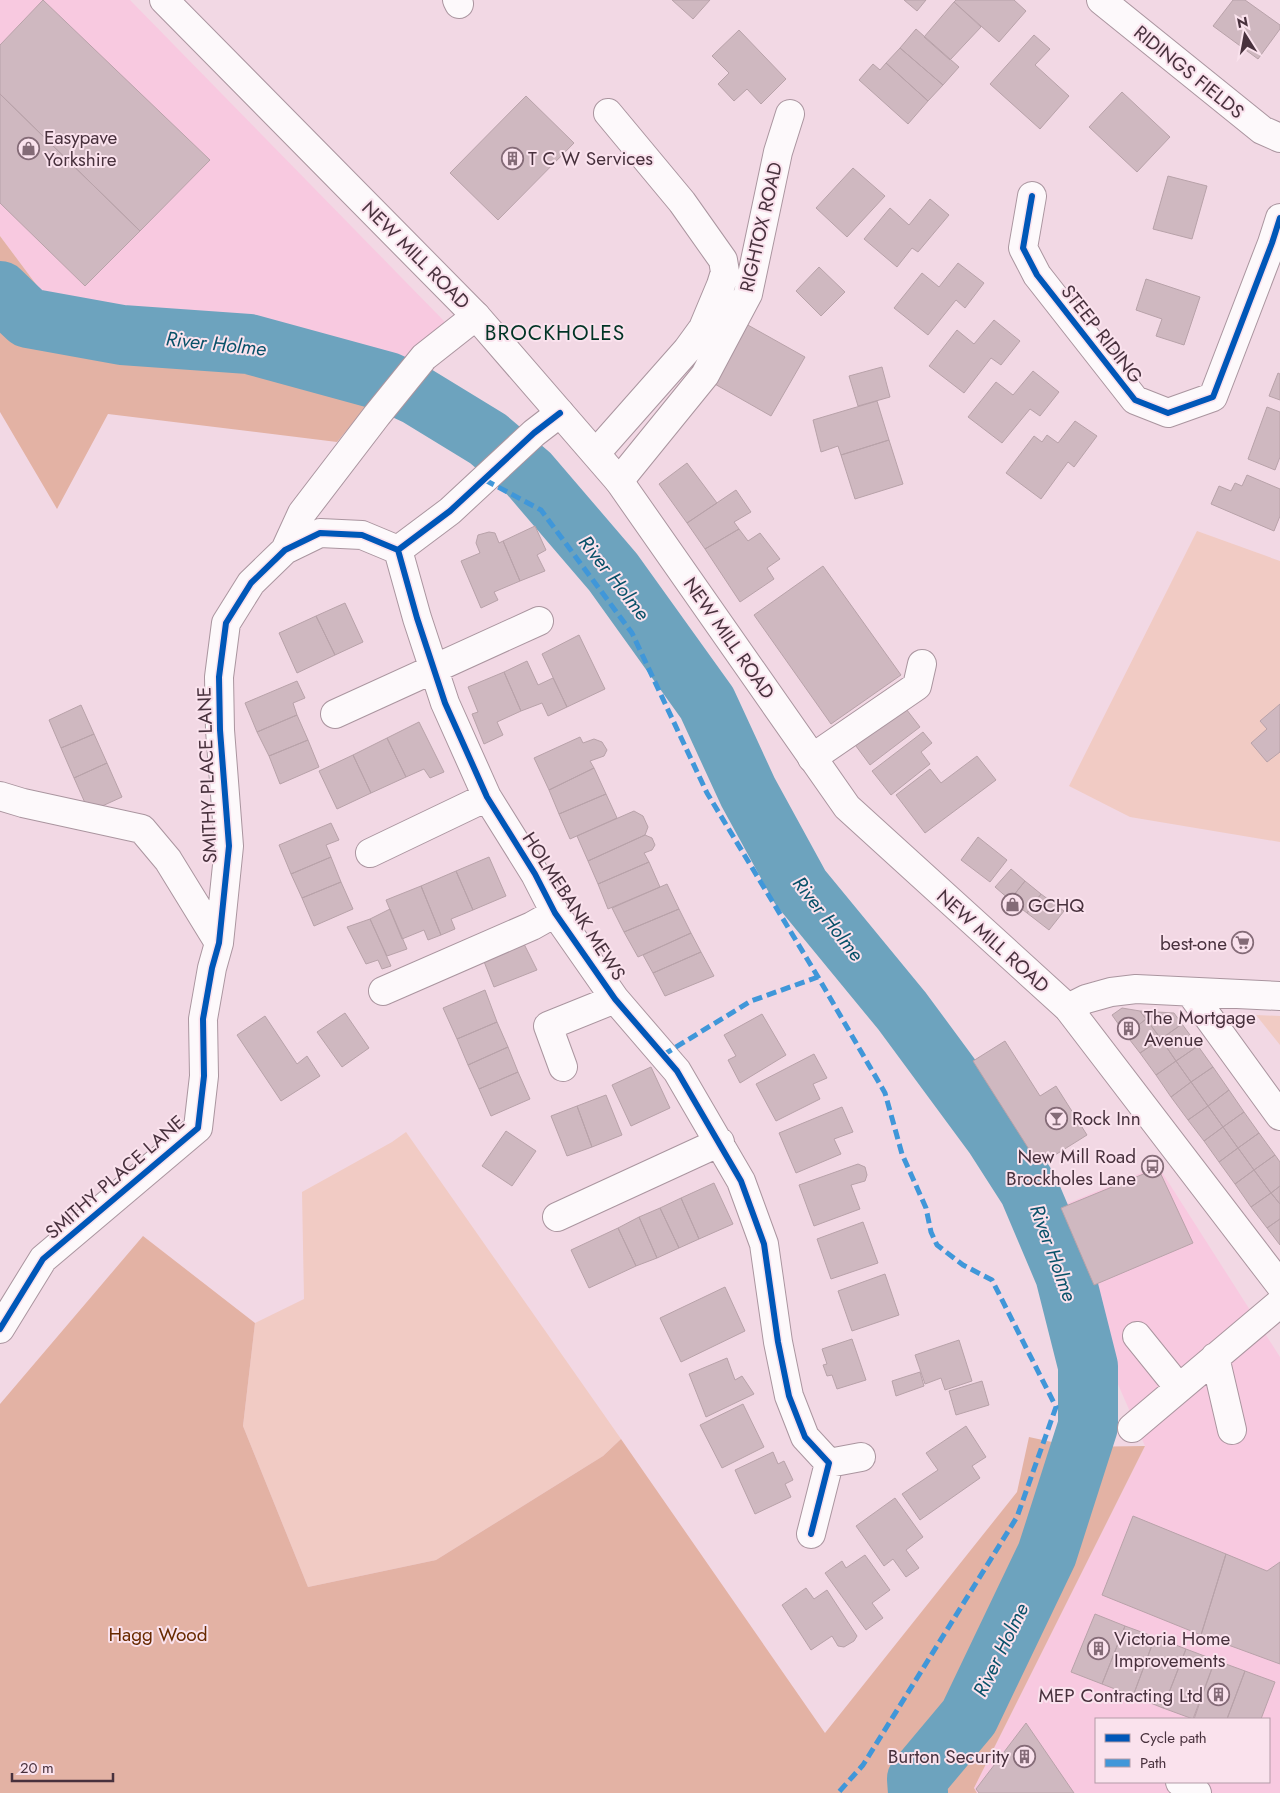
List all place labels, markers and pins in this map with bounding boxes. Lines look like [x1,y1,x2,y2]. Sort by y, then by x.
place label: Easypave Yorkshire [44,124,117,173]
shop icon: Easypave Yorkshire [16,136,40,160]
place label: T C W Services [528,145,653,172]
building icon: T C W Services [500,146,524,170]
place label: GCHQ [1028,892,1084,919]
shop icon: GCHQ [1000,893,1024,917]
place label: best-one [1160,930,1227,957]
supermarket icon: best-one [1231,931,1255,955]
place label: The Mortgage Avenue [1144,1004,1256,1053]
building icon: The Mortgage Avenue [1116,1016,1140,1040]
place label: Rock Inn [1072,1105,1141,1132]
bar icon: Rock Inn [1044,1106,1068,1130]
place label: New Mill Road Brockholes Lane [1006,1143,1136,1192]
bus stop icon: New Mill Road Brockholes Lane [1140,1155,1164,1179]
place label: Victoria Home Improvements [1114,1625,1231,1674]
building icon: Victoria Home Improvements [1086,1637,1110,1661]
place label: MEP Contracting Ltd [1038,1682,1203,1709]
building icon: MEP Contracting Ltd [1207,1683,1231,1707]
place label: Burton Security [888,1743,1010,1770]
building icon: Burton Security [1013,1744,1037,1768]

